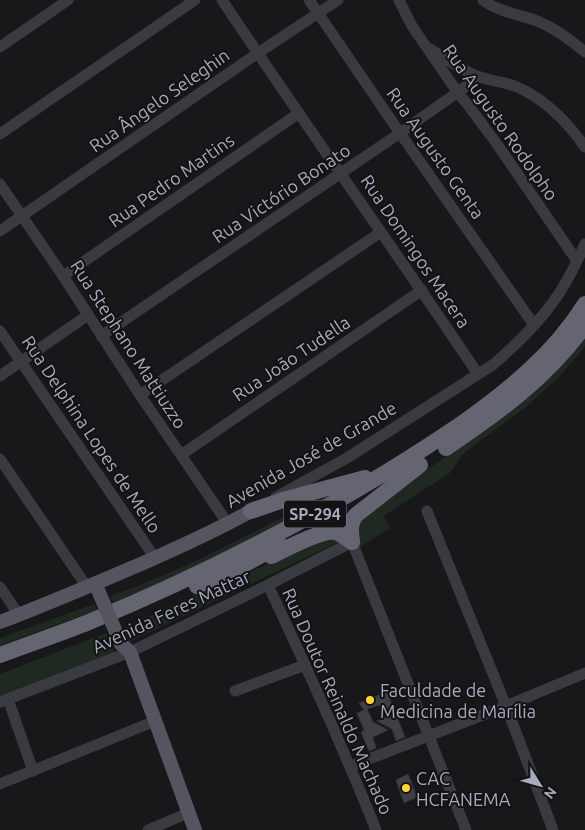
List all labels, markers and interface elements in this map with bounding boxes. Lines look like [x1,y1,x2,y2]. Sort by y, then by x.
street label: Rua Augusto Rodolpho [440,40,562,204]
street label: Rua Ângelo Seleghin [85,43,233,156]
street label: Rua Augusto Genta [383,84,489,222]
street label: Rua Pedro Martins [104,129,238,231]
street label: Rua Victório Bonato [208,139,354,247]
street label: Rua Domingos Macera [357,171,475,331]
street label: Rua Stephano Mattiuzzo [67,256,191,432]
street label: Rua João Tudella [229,311,353,405]
street label: Rua Delphina Lopes de Mello [18,332,166,536]
street label: Avenida José de Grande [222,397,400,511]
road number: SP-294 [284,500,346,528]
street label: Avenida Feres Mattar [89,566,253,656]
street label: Rua Doutor Reinaldo Machado [279,585,397,817]
place label: Faculdade de Medicina de Marília [380,680,536,721]
marker: Faculdade de Medicina de Marília [364,694,376,706]
north arrow [515,760,565,810]
place label: CAC HCFANEMA [416,768,511,809]
marker: CAC HCFANEMA [400,782,412,794]
text: N [541,784,560,802]

